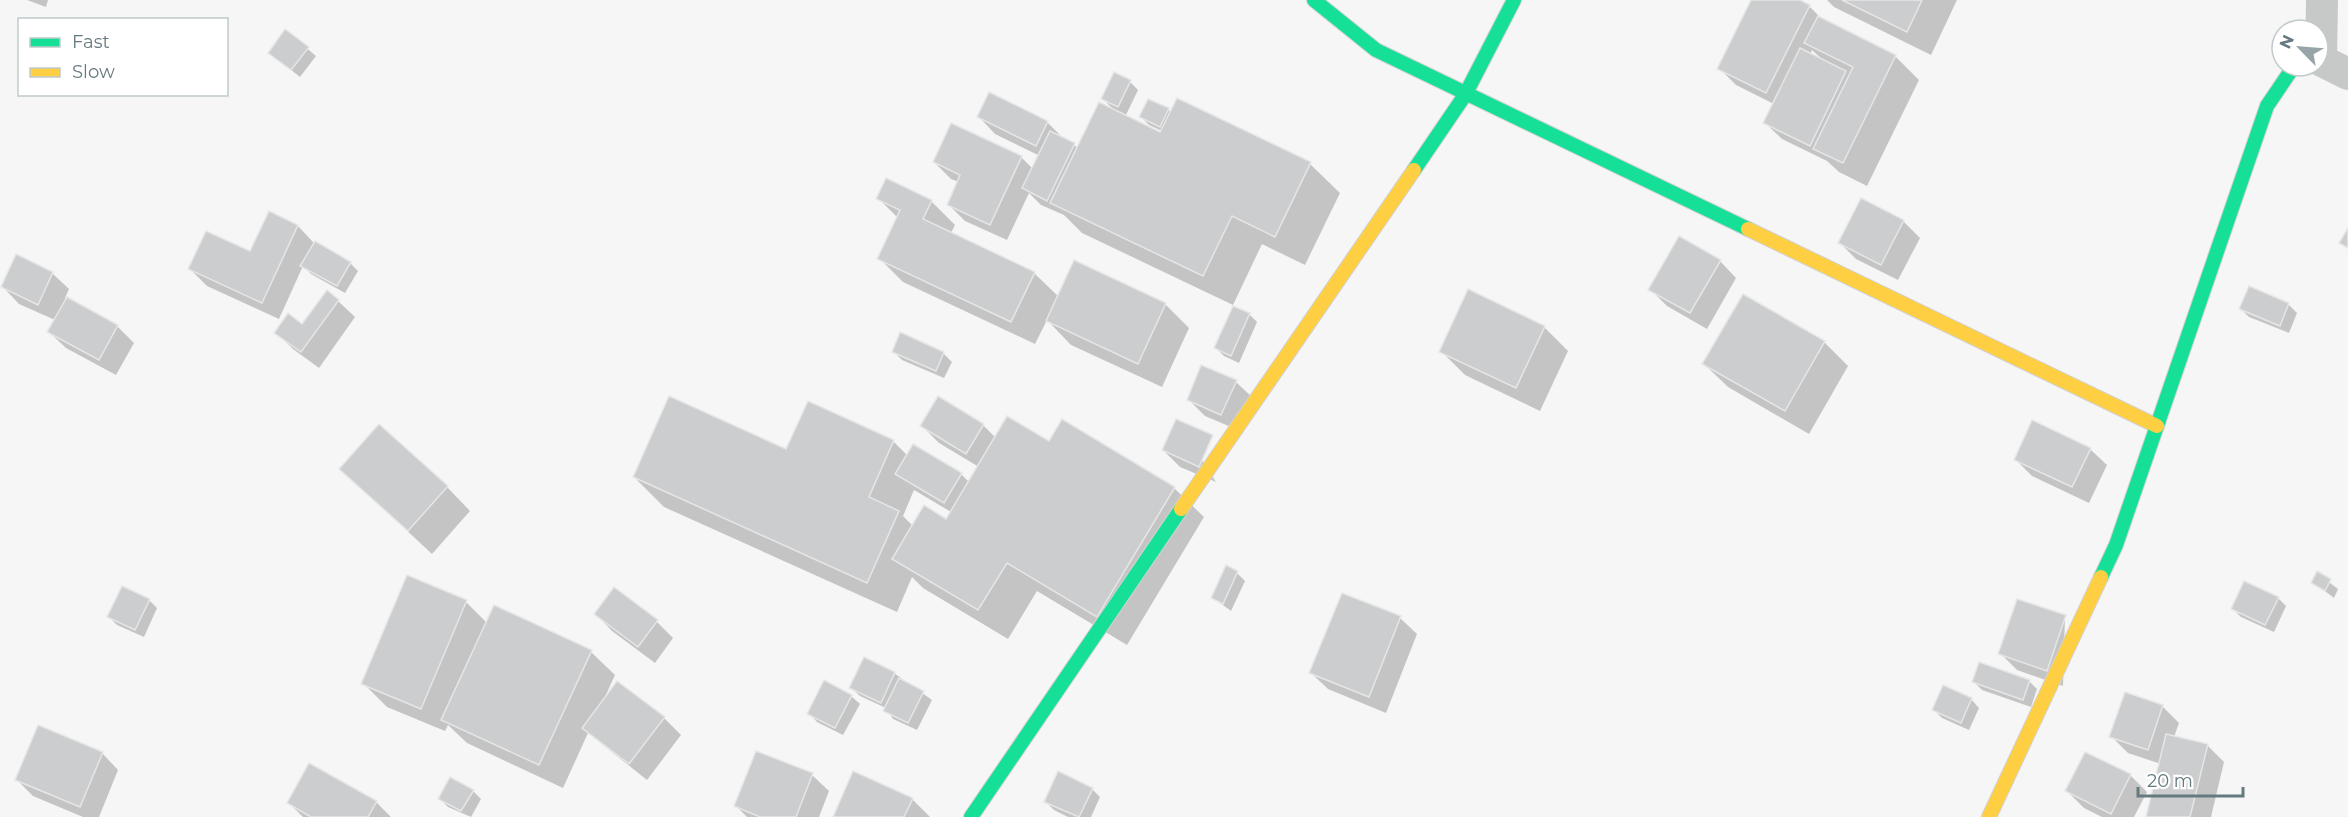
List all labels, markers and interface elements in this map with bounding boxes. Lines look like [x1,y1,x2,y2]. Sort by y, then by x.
legend [18,18,228,96]
north arrow [2270,18,2330,78]
text: Fast [72,31,110,53]
text: N [2276,32,2298,52]
text: Slow [72,61,115,83]
scale bar [2138,760,2243,798]
text: 20 m [2147,770,2193,792]

